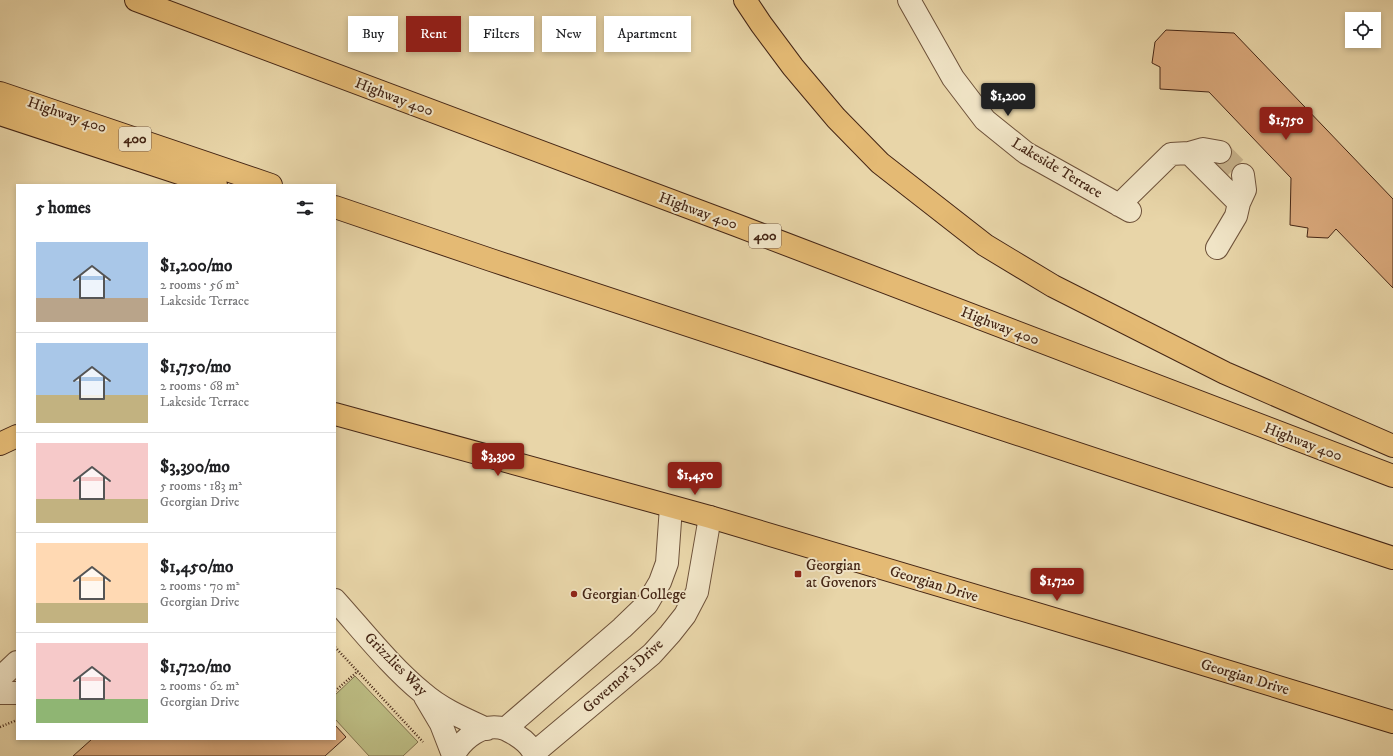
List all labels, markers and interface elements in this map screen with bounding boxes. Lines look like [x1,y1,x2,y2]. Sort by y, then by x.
map controls [1345,12,1381,48]
button: locate [1345,12,1381,48]
chip: Buy [348,16,398,52]
chip: Rent [406,16,461,52]
chip: Filters [469,16,534,52]
chip: New [542,16,596,52]
chip: Apartment [604,16,691,52]
street label: Highway 400 [352,73,436,121]
pin: $1,200 [975,83,1041,117]
text: $1,200 [990,88,1026,104]
street label: Highway 400 [25,93,109,137]
pin: $1,750 [1253,107,1319,141]
text: $1,750 [1269,112,1303,128]
road number: 400 [119,127,151,151]
street label: Lakeside Terrace [1008,133,1106,203]
street label: Highway 400 [656,188,740,234]
text: 5 homes [36,197,91,219]
icon: filters [294,197,316,219]
road number: 400 [749,224,781,248]
text: $1,200/mo [160,255,232,277]
icon: home [68,258,116,306]
text: 2 rooms · 56 m² [160,277,239,293]
text: Lakeside Terrace [160,293,249,309]
street label: Highway 400 [958,302,1042,350]
text: $1,750/mo [160,356,231,378]
icon: home [68,359,116,407]
text: 2 rooms · 68 m² [160,378,239,394]
text: Lakeside Terrace [160,394,249,410]
street label: Highway 400 [1261,418,1345,466]
pin: $3,390 [465,443,531,477]
text: $3,390 [481,448,515,464]
text: $3,390/mo [160,456,230,478]
icon: home [68,459,116,507]
pin: $1,450 [662,462,728,496]
text: $1,450 [677,467,713,483]
text: 5 rooms · 183 m² [160,478,242,494]
text: Georgian Drive [160,494,239,510]
text: $1,450/mo [160,556,233,578]
place label: Georgian at Govenors [806,556,877,592]
icon: home [68,559,116,607]
street label: Georgian Drive [887,562,981,606]
pin: $1,720 [1024,568,1090,602]
marker: Georgian at Govenors [793,569,803,579]
text: $1,720 [1040,573,1074,589]
text: 2 rooms · 70 m² [160,578,240,594]
place label: Georgian College [582,585,686,604]
marker: Georgian College [569,589,579,599]
text: Georgian Drive [160,594,239,610]
street label: Grizzlies Way [360,628,432,700]
street label: Governor's Drive [579,635,667,717]
street label: Georgian Drive [1198,655,1292,699]
text: $1,720/mo [160,656,231,678]
icon: home [68,659,116,707]
text: 2 rooms · 62 m² [160,678,239,694]
text: Georgian Drive [160,694,239,710]

